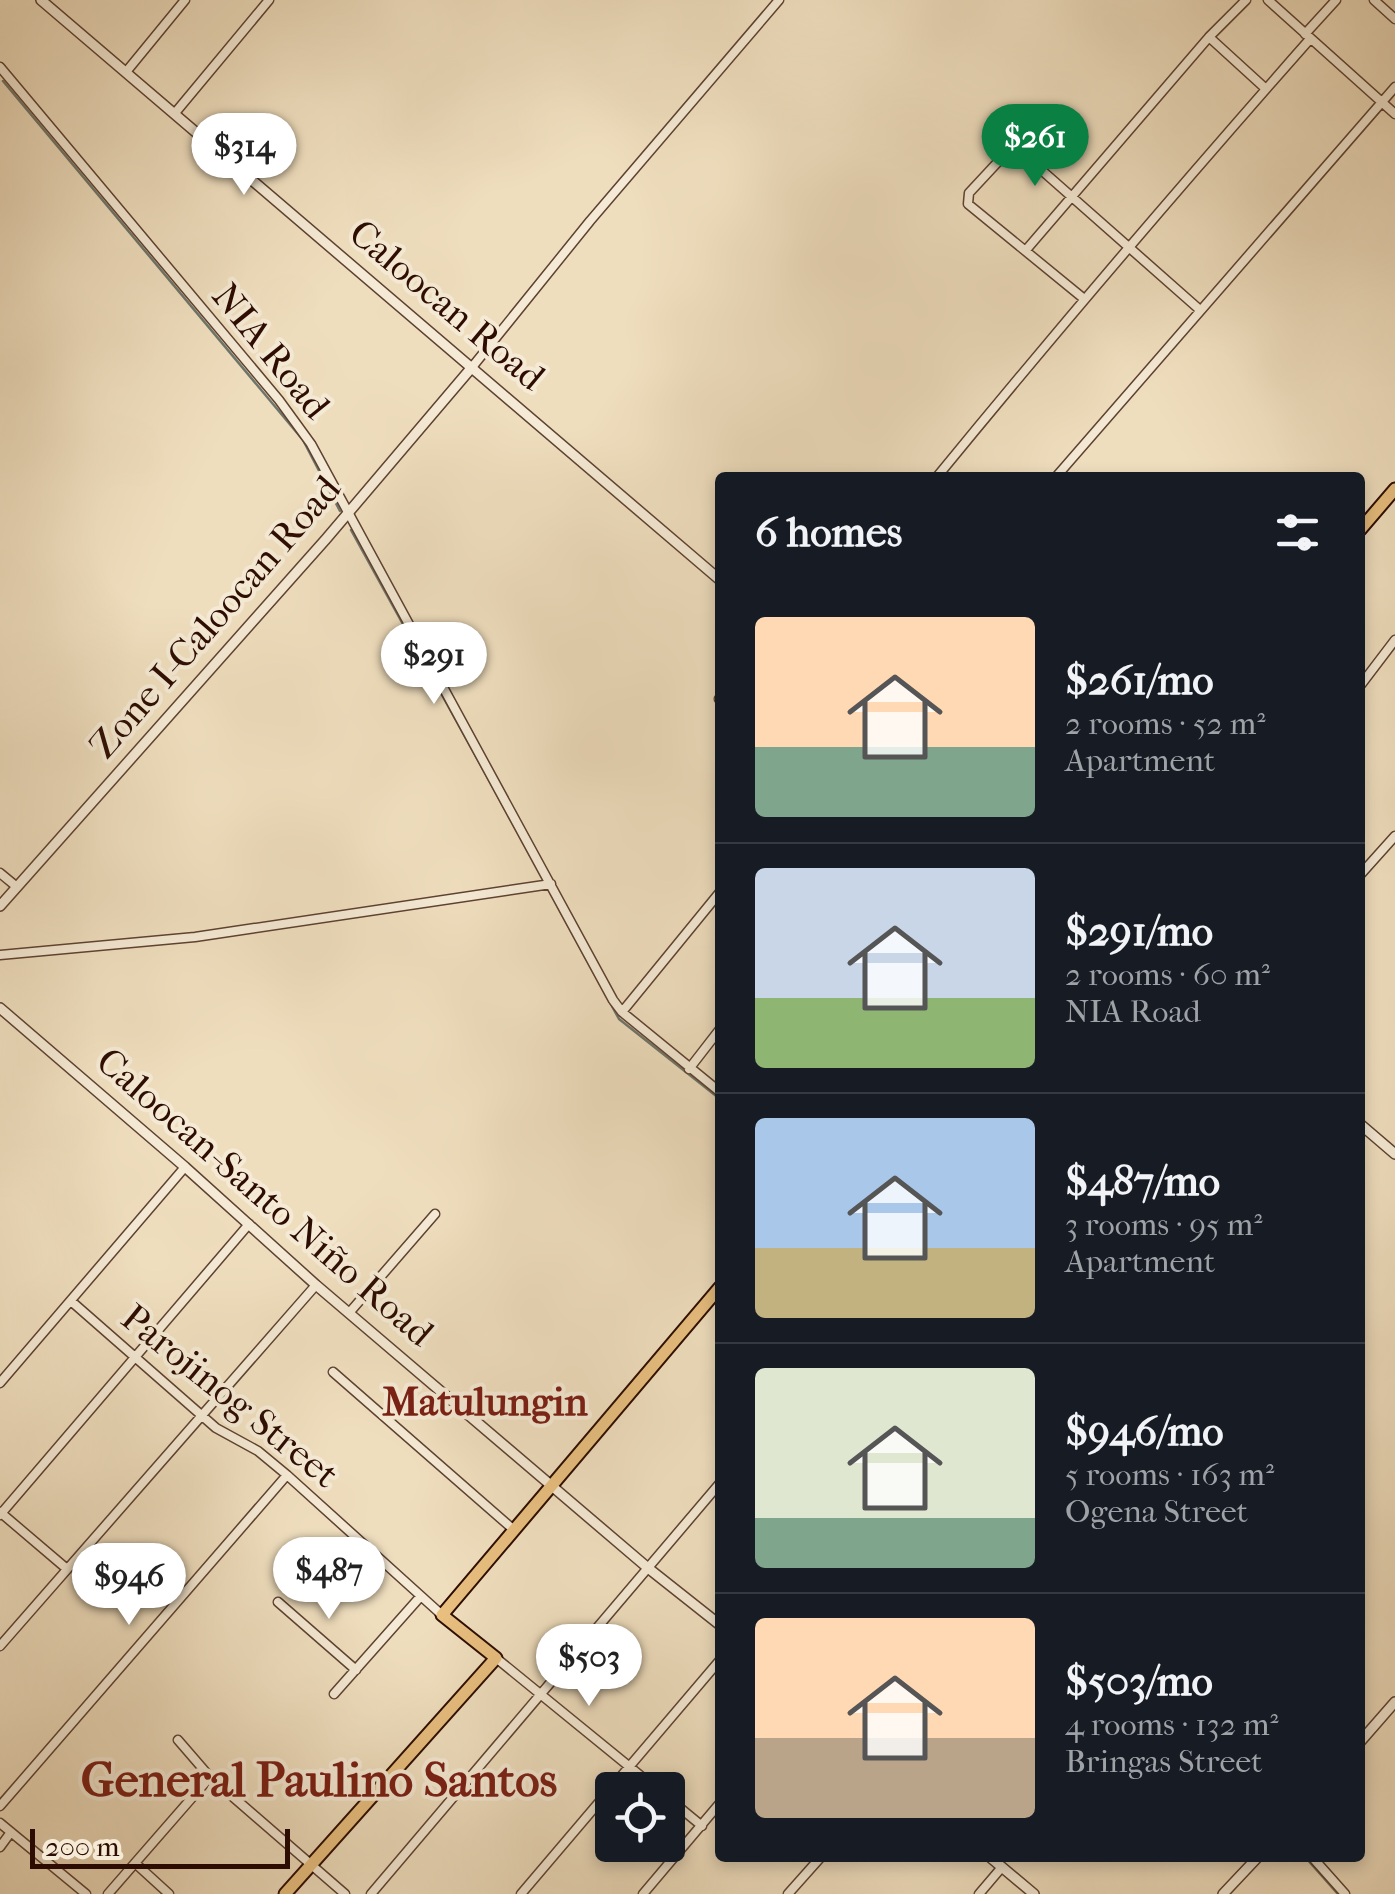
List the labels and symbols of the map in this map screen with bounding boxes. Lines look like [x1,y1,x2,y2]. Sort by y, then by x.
pin: $261 [976,104,1094,189]
pin: $314 [185,113,303,198]
street label: Caloocan Road [340,210,554,400]
street label: NIA Road [203,274,339,428]
street label: Zone I-Caloocan Road [80,466,350,767]
pin: $291 [375,622,493,707]
street label: Caloocan-Santo Niño Road [87,1038,443,1356]
street label: Parojinog Street [112,1295,348,1497]
district label: Matulungin [382,1379,588,1425]
pin: $487 [270,1537,388,1622]
pin: $946 [70,1543,188,1628]
pin: $503 [530,1624,648,1709]
district label: General Paulino Santos [81,1752,557,1808]
scale bar [30,1824,290,1868]

